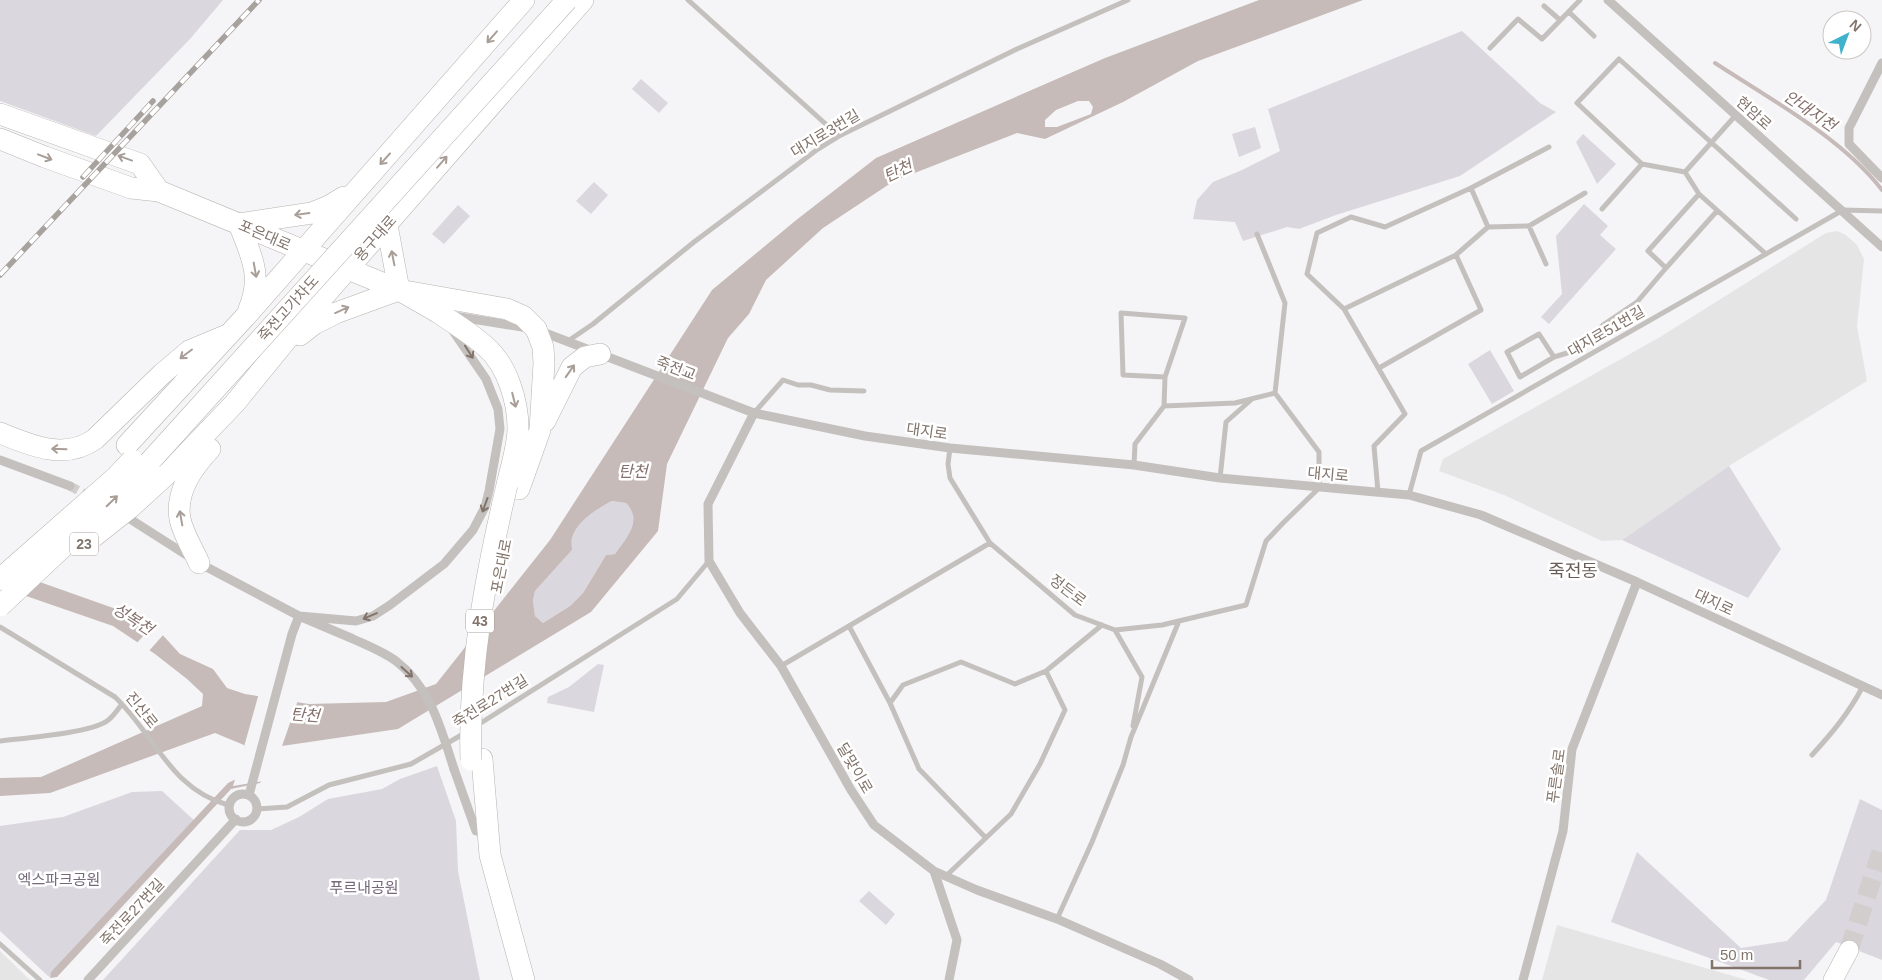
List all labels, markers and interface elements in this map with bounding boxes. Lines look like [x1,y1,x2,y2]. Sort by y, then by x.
north arrow [1822,10,1872,60]
text: N [1847,16,1865,35]
one-way arrow [487,30,498,43]
water label: 안대지천 [1781,87,1841,136]
street label: 현암로 [1733,93,1775,133]
street label: 대지로3번길 [787,106,863,160]
one-way arrow [379,152,391,165]
one-way arrow [37,153,52,162]
one-way arrow [117,153,133,163]
one-way arrow [436,155,448,168]
water label: 탄천 [881,156,917,185]
one-way arrow [295,210,311,220]
street label: 용구대로 [350,212,400,264]
street label: 포은대로 [236,216,294,254]
one-way arrow [388,250,397,266]
one-way arrow [250,261,260,277]
street label: 죽전고가차도 [254,272,322,344]
street label: 대지로51번길 [1565,302,1647,360]
one-way arrow [334,305,349,315]
one-way arrow [463,345,474,359]
one-way arrow [180,349,193,360]
street label: 죽전교 [654,353,698,383]
one-way arrow [565,364,575,378]
one-way arrow [510,392,519,408]
street label: 대지로 [905,420,949,442]
one-way arrow [52,445,68,454]
water label: 탄천 [618,463,650,480]
street label: 대지로 [1307,464,1349,484]
one-way arrow [106,495,119,507]
one-way arrow [480,497,489,512]
one-way arrow [175,511,185,527]
road number: 23 [70,532,98,556]
street label: 포은대로 [487,537,515,595]
district label: 죽전동 [1548,561,1598,581]
street label: 정든로 [1046,571,1090,609]
street label: 대지로 [1692,586,1736,618]
water label: 성복천 [110,600,158,639]
road number: 43 [466,610,494,632]
one-way arrow [363,611,378,621]
one-way arrow [401,666,414,678]
street label: 죽전로27번길 [449,671,531,731]
street label: 진산로 [122,689,162,731]
water label: 탄천 [290,705,323,725]
street label: 달맞이로 [834,740,876,796]
street label: 푸른솔로 [1544,747,1568,805]
park label: 엑스파크공원 [18,871,100,888]
street label: 죽전로27번길 [97,875,167,949]
park label: 푸르내공원 [329,879,399,896]
scale bar [1712,938,1800,970]
text: 50 m [1720,946,1753,963]

